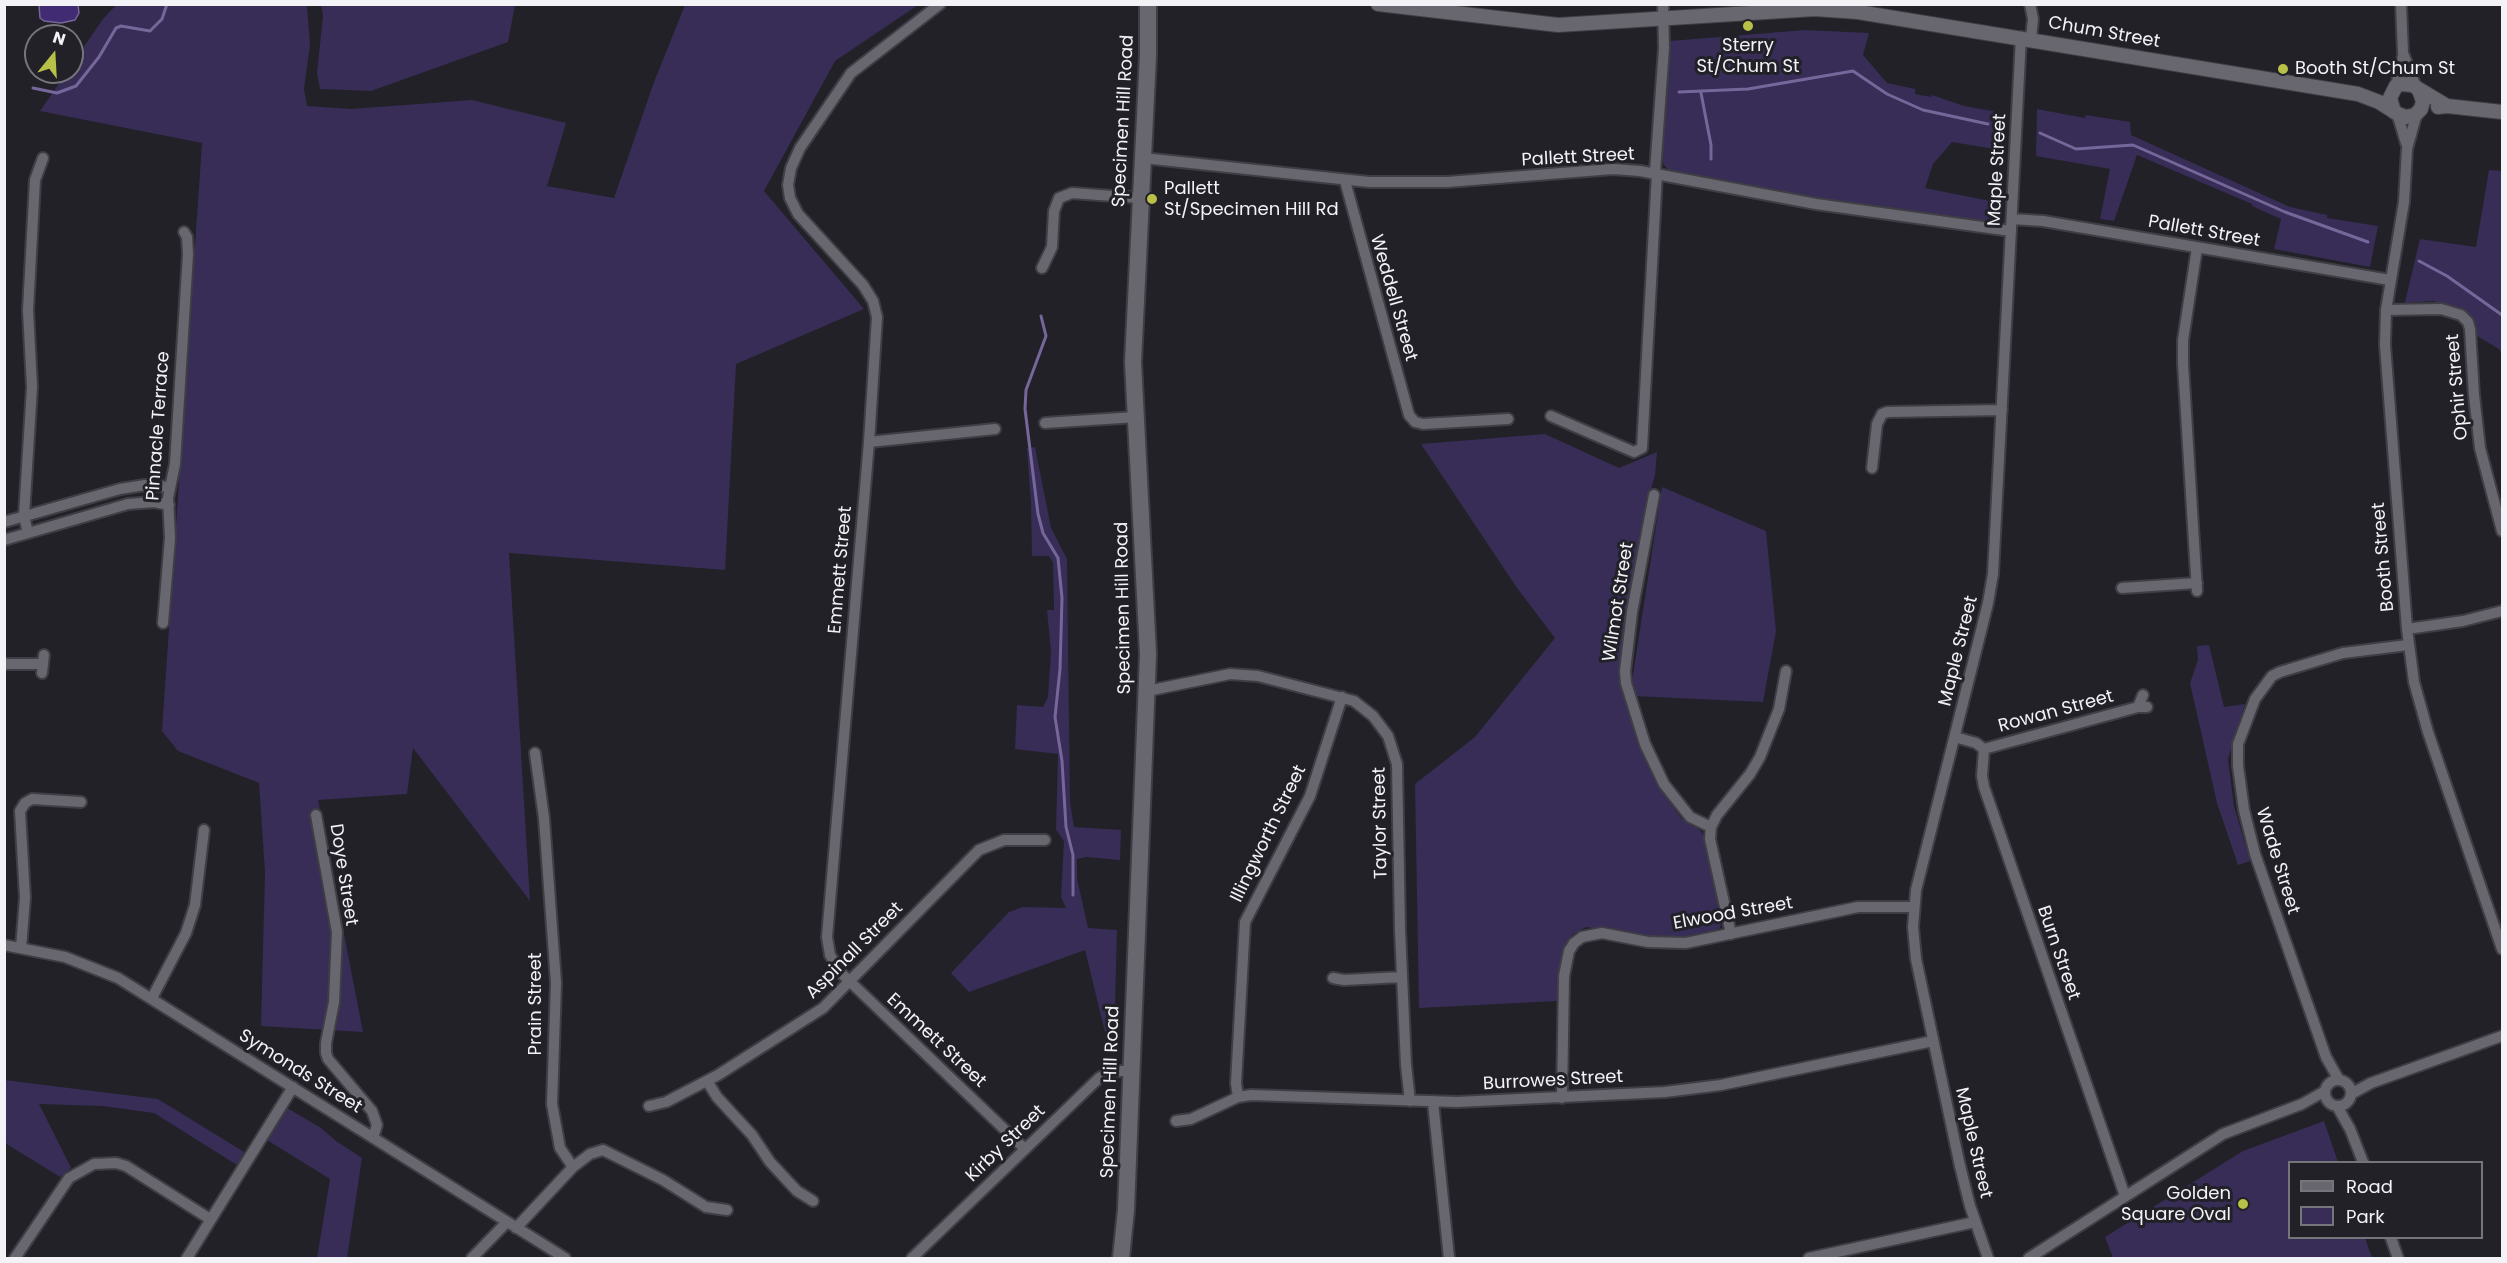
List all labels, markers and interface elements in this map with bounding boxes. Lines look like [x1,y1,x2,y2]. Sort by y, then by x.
street label: Chum Street [2046,13,2162,53]
marker: Sterry St/Chum St [1741,19,1755,33]
north arrow [24,24,84,84]
text: N [50,26,68,51]
street label: Specimen Hill Road [1109,34,1139,208]
place label: Sterry St/Chum St [1696,35,1800,78]
place label: Booth St/Chum St [2295,58,2455,80]
marker: Booth St/Chum St [2276,62,2290,76]
street label: Maple Street [1984,113,2012,227]
street label: Pallett Street [1521,144,1635,172]
place label: Pallett St/Specimen Hill Rd [1164,178,1339,220]
marker: Pallett St/Specimen Hill Rd [1145,192,1159,206]
street label: Pallett Street [2146,212,2262,252]
street label: Weddell Street [1365,232,1421,364]
street label: Ophir Street [2443,333,2473,441]
street label: Pinnacle Terrace [143,350,175,502]
street label: Booth Street [2368,501,2400,613]
street label: Emmett Street [825,505,857,635]
street label: Specimen Hill Road [1112,522,1136,694]
street label: Wilmot Street [1599,541,1639,663]
street label: Maple Street [1935,594,1983,708]
street label: Rowan Street [1996,686,2116,738]
street label: Illingworth Street [1226,762,1312,906]
street label: Taylor Street [1369,767,1393,879]
street label: Wade Street [2251,805,2303,917]
street label: Doye Street [324,822,362,928]
street label: Elwood Street [1671,893,1795,935]
street label: Aspinall Street [802,898,908,1004]
street label: Burn Street [2032,903,2084,1003]
street label: Prain Street [525,953,547,1055]
street label: Emmett Street [882,989,990,1093]
street label: Specimen Hill Road [1097,1005,1125,1179]
street label: Symonds Street [234,1025,366,1119]
street label: Burrowes Street [1482,1067,1624,1095]
street label: Maple Street [1950,1086,1996,1200]
street label: Kirby Street [962,1101,1050,1187]
legend [2288,1161,2483,1239]
text: Road [2346,1174,2393,1199]
place label: Golden Square Oval [2121,1183,2231,1226]
marker: Golden Square Oval [2236,1197,2250,1211]
text: Park [2346,1204,2385,1229]

